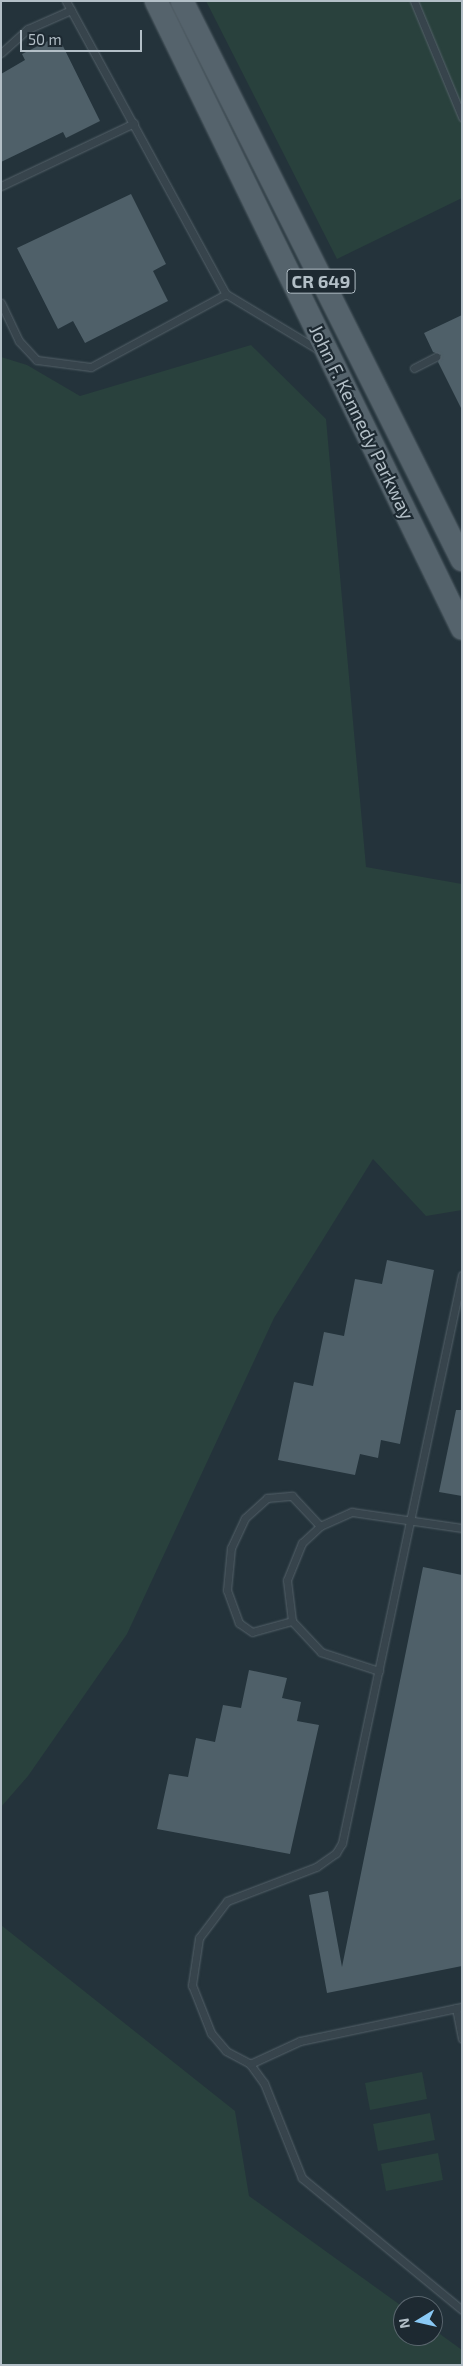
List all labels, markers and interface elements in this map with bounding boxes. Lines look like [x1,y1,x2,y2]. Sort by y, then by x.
scale bar [22,20,145,52]
text: 50 m [28,30,62,48]
road number: CR 649 [286,266,356,296]
street label: John F. Kennedy Parkway [305,321,419,523]
north arrow [393,2296,443,2346]
text: N [394,2317,413,2330]

